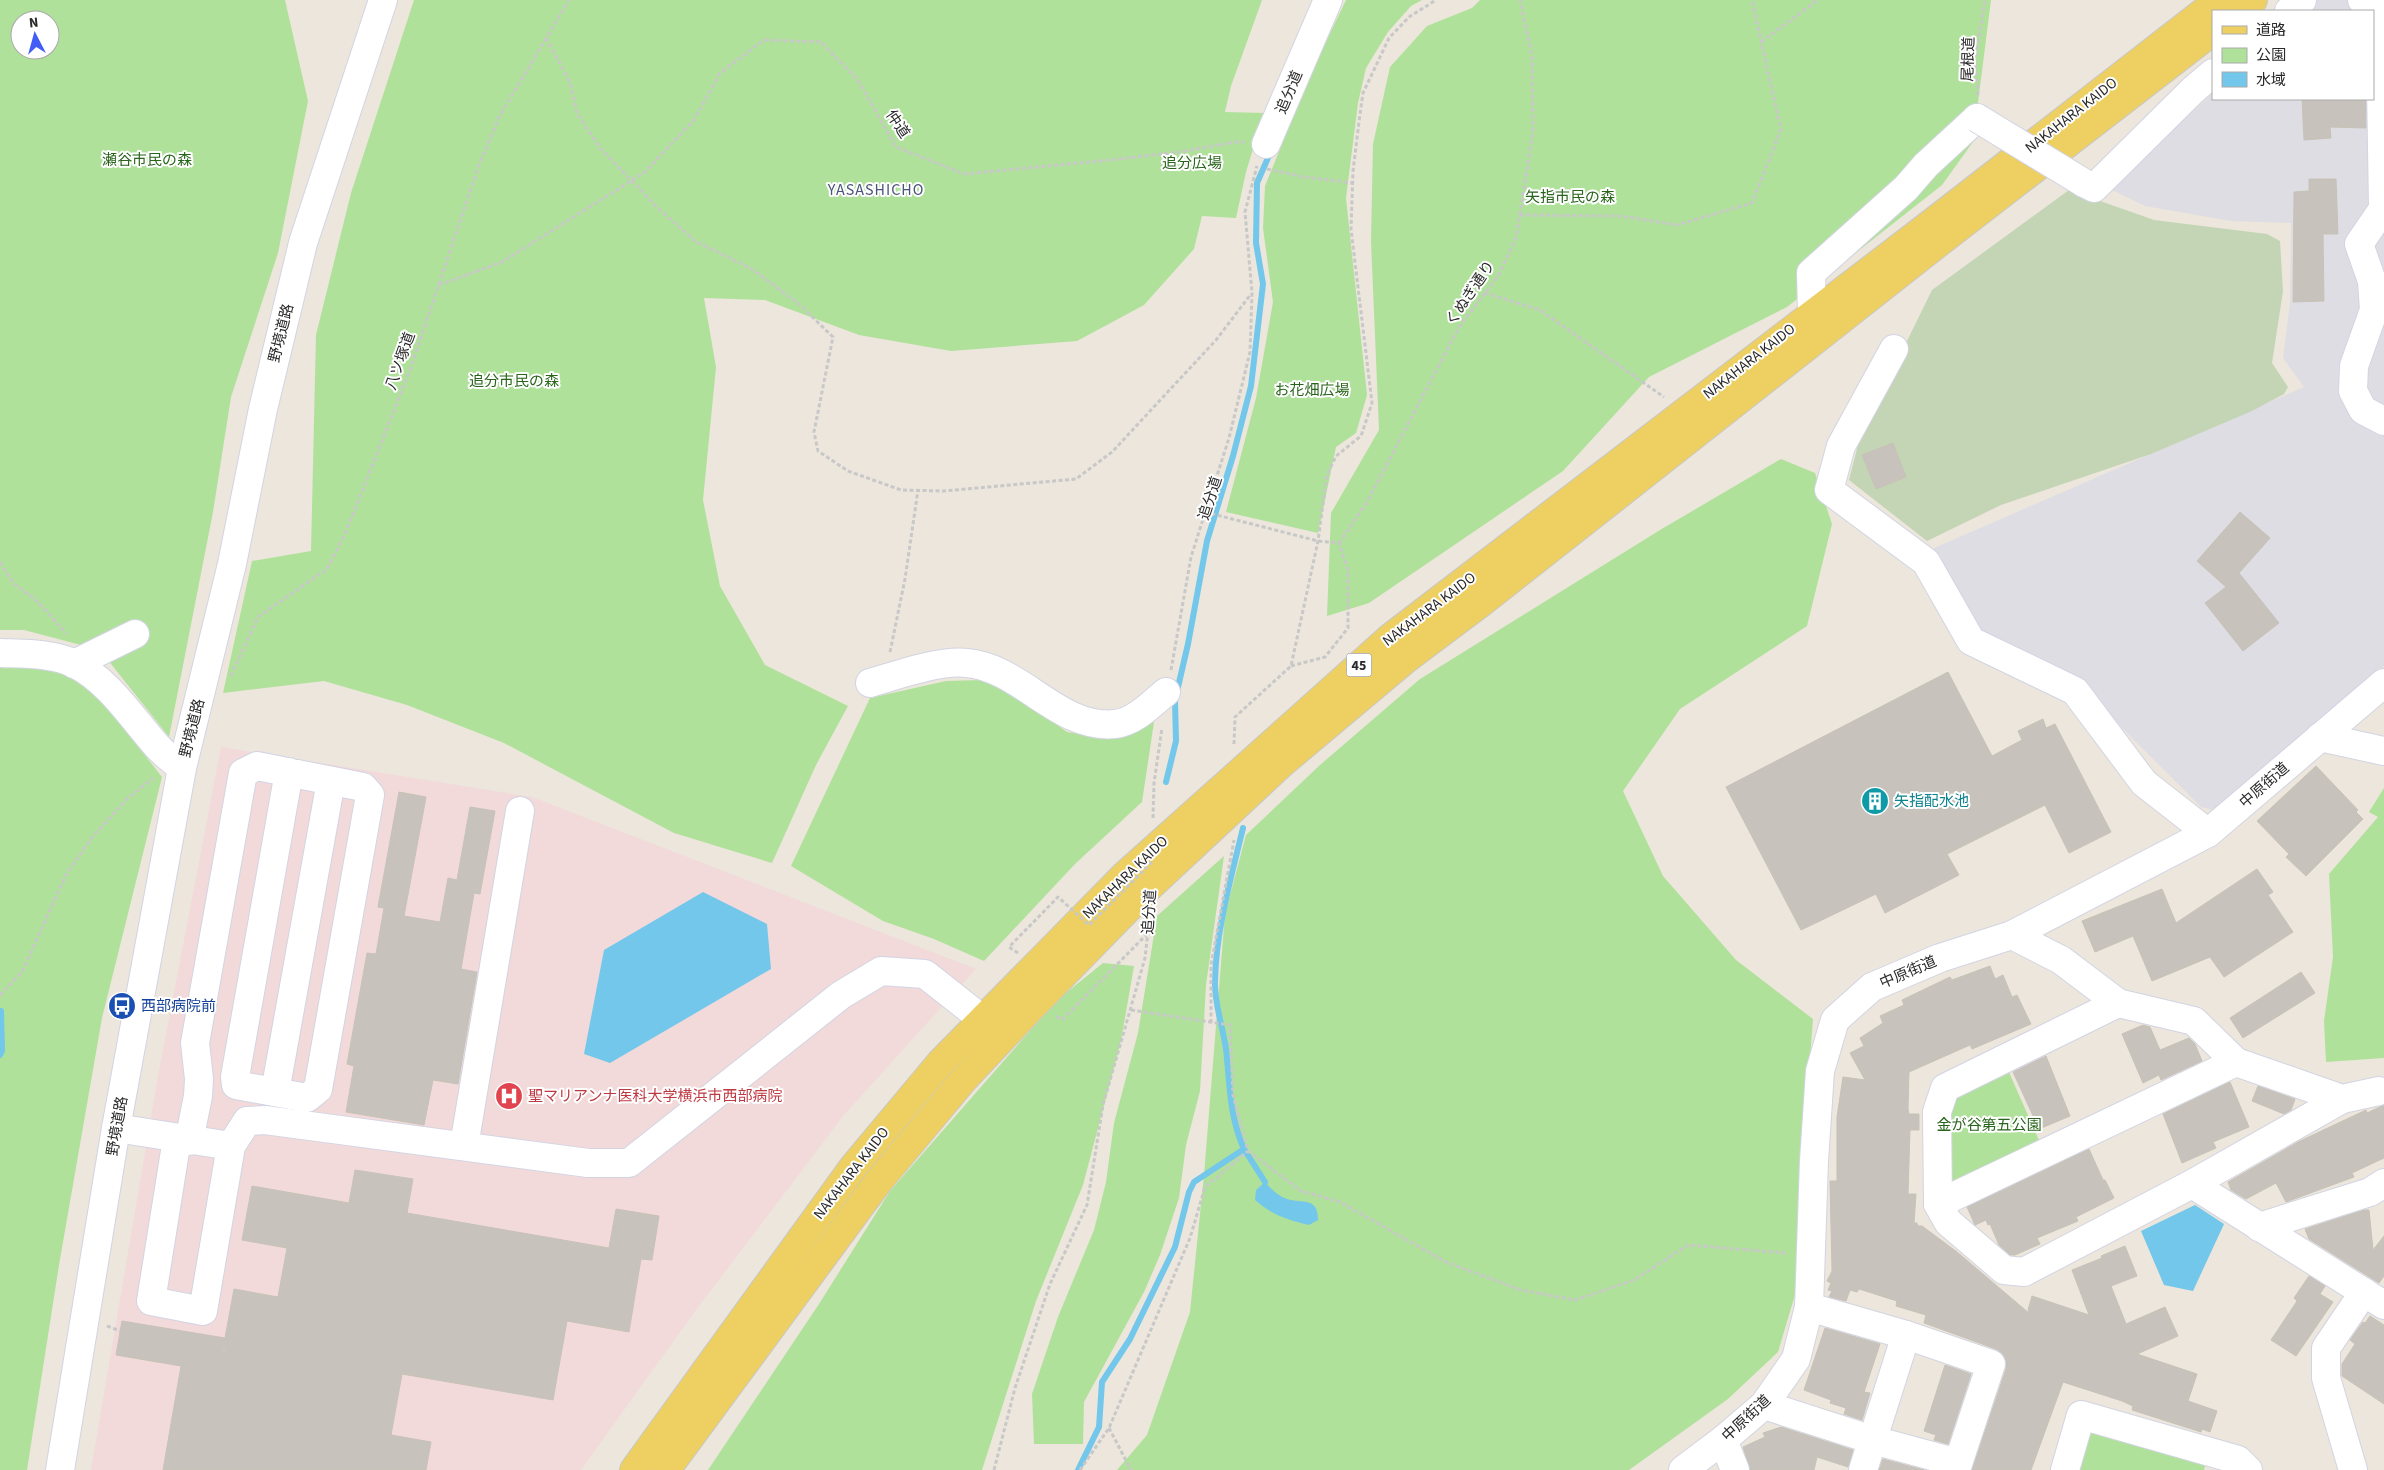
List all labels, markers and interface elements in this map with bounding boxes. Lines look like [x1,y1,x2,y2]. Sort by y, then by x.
north arrow [10,10,60,60]
legend [2212,10,2374,100]
text: N [28,13,39,33]
text: 道路 [2256,20,2286,41]
street label: 尾根道 [1957,36,1980,82]
text: 公園 [2256,45,2286,66]
street label: 追分道 [1271,67,1308,117]
text: 水域 [2256,70,2286,91]
street label: NAKAHARA KAIDO [2021,73,2122,158]
street label: 仲道 [880,106,915,143]
park label: 瀬谷市民の森 [102,150,192,171]
park label: 追分広場 [1162,153,1222,174]
district label: YASASHICHO [827,179,924,201]
park label: 矢指市民の森 [1525,187,1615,208]
street label: くぬぎ通り [1441,256,1500,330]
street label: 野境道路 [264,301,299,365]
street label: NAKAHARA KAIDO [1699,319,1800,404]
street label: 八ツ塚道 [380,329,421,393]
park label: 追分市民の森 [469,371,559,392]
park label: お花畑広場 [1274,380,1350,401]
street label: 追分道 [1194,474,1227,523]
street label: NAKAHARA KAIDO [1378,567,1480,651]
road number: 45 [1346,654,1372,676]
street label: 野境道路 [175,696,210,760]
street label: 中原街道 [2235,758,2294,813]
building icon: 矢指配水池 [1860,786,1890,816]
place label: 矢指配水池 [1894,791,1969,812]
street label: NAKAHARA KAIDO [1078,831,1173,924]
street label: 追分道 [1137,889,1162,935]
street label: 中原街道 [1876,951,1940,994]
bus stop icon: 西部病院前 [107,991,137,1021]
place label: 西部病院前 [141,996,216,1017]
hospital icon: 聖マリアンナ医科大学横浜市西部病院 [494,1081,524,1111]
place label: 聖マリアンナ医科大学横浜市西部病院 [528,1086,782,1107]
street label: 野境道路 [102,1095,133,1157]
park label: 金が谷第五公園 [1936,1115,2042,1136]
street label: NAKAHARA KAIDO [809,1123,894,1224]
street label: 中原街道 [1717,1390,1775,1447]

